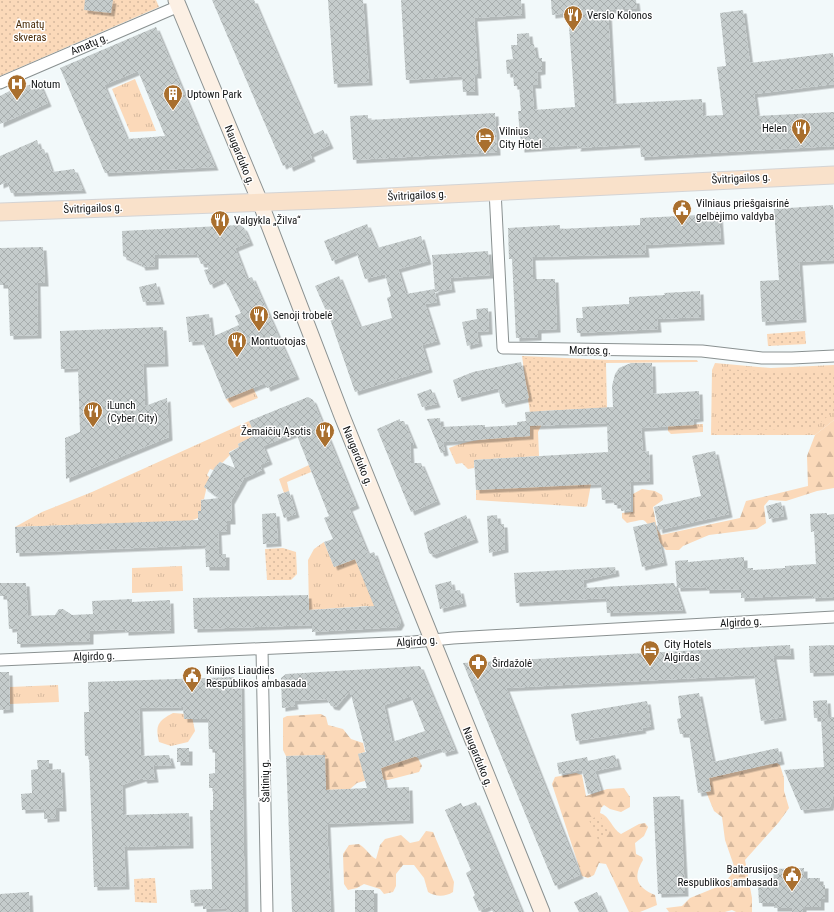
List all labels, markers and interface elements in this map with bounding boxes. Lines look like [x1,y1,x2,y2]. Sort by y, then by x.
restaurant icon: Verslo Kolonos [562,4,584,32]
place label: Verslo Kolonos [587,9,652,22]
park label: Amatų skveras [13,18,47,44]
street label: Amatų g. [69,31,110,58]
hospital icon: Notum [6,73,28,101]
place label: Notum [31,78,60,91]
building icon: Uptown Park [162,83,184,111]
place label: Uptown Park [187,88,242,101]
restaurant icon: Helen [790,117,812,145]
place label: Helen [762,122,787,135]
street label: Naugarduko g. [222,123,257,187]
place label: Vilnius City Hotel [499,125,541,151]
hotel icon: Vilnius City Hotel [474,126,496,154]
street label: Švitrigailos g. [711,170,771,187]
street label: Švitrigailos g. [387,187,447,204]
place label: Vilniaus priešgaisrinė gelbėjimo valdyba [696,197,789,223]
public building icon: Vilniaus priešgaisrinė gelbėjimo valdyba [671,198,693,226]
street label: Švitrigailos g. [63,201,123,216]
restaurant icon: Valgykla „Žilva“ [209,209,231,237]
place label: Valgykla „Žilva“ [234,214,301,227]
restaurant icon: Senoji trobelė [248,304,270,332]
place label: Senoji trobelė [273,309,333,322]
restaurant icon: Montuotojas [226,330,248,358]
place label: Montuotojas [251,335,306,348]
street label: Mortos g. [569,344,611,357]
place label: iLunch (Cyber City) [107,399,158,425]
restaurant icon: iLunch (Cyber City) [82,400,104,428]
restaurant icon: Žemaičių Ąsotis [314,420,336,448]
street label: Naugarduko g. [340,424,375,488]
place label: Žemaičių Ąsotis [241,425,311,438]
street label: Algirdo g. [720,615,762,630]
street label: Algirdo g. [396,634,438,649]
place label: City Hotels Algirdas [664,638,711,664]
hotel icon: City Hotels Algirdas [639,639,661,667]
street label: Algirdo g. [73,649,115,664]
pharmacy icon: Širdažolė [467,652,489,680]
place label: Širdažolė [492,657,532,670]
place label: Kinijos Liaudies Respublikos ambasada [206,664,307,690]
public building icon: Kinijos Liaudies Respublikos ambasada [181,665,203,693]
street label: Naugarduko g. [460,725,495,789]
street label: Šaltinių g. [259,759,272,803]
place label: Baltarusijos Respublikos ambasada [677,863,778,889]
public building icon: Baltarusijos Respublikos ambasada [781,864,803,892]

